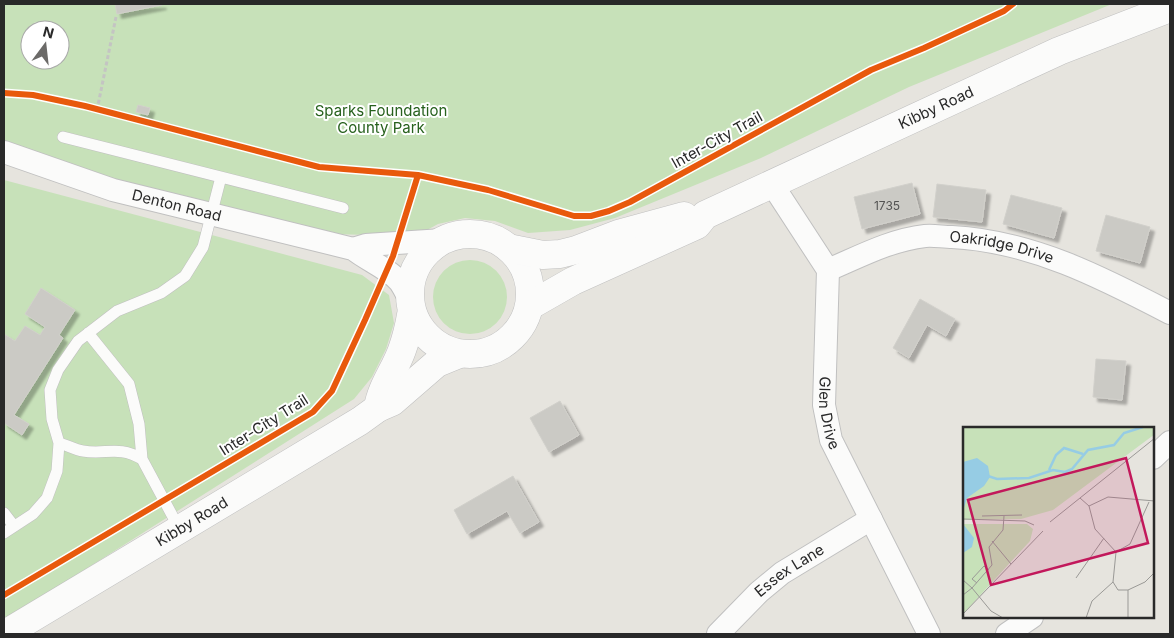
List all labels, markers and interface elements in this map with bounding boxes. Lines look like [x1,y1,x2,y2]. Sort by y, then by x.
north arrow [20,20,70,70]
text: N [41,22,56,42]
street label: Kibby Road [895,82,977,133]
park label: Sparks Foundation County Park [315,101,447,137]
street label: Inter-City Trail [668,107,766,172]
street label: Denton Road [130,185,223,225]
house number: 1735 [874,198,900,213]
street label: Oakridge Drive [949,227,1057,267]
street label: Glen Drive [815,376,844,453]
street label: Inter-City Trail [216,390,312,459]
inset map [963,427,1154,618]
street label: Kibby Road [152,492,231,550]
street label: Essex Lane [750,540,827,601]

